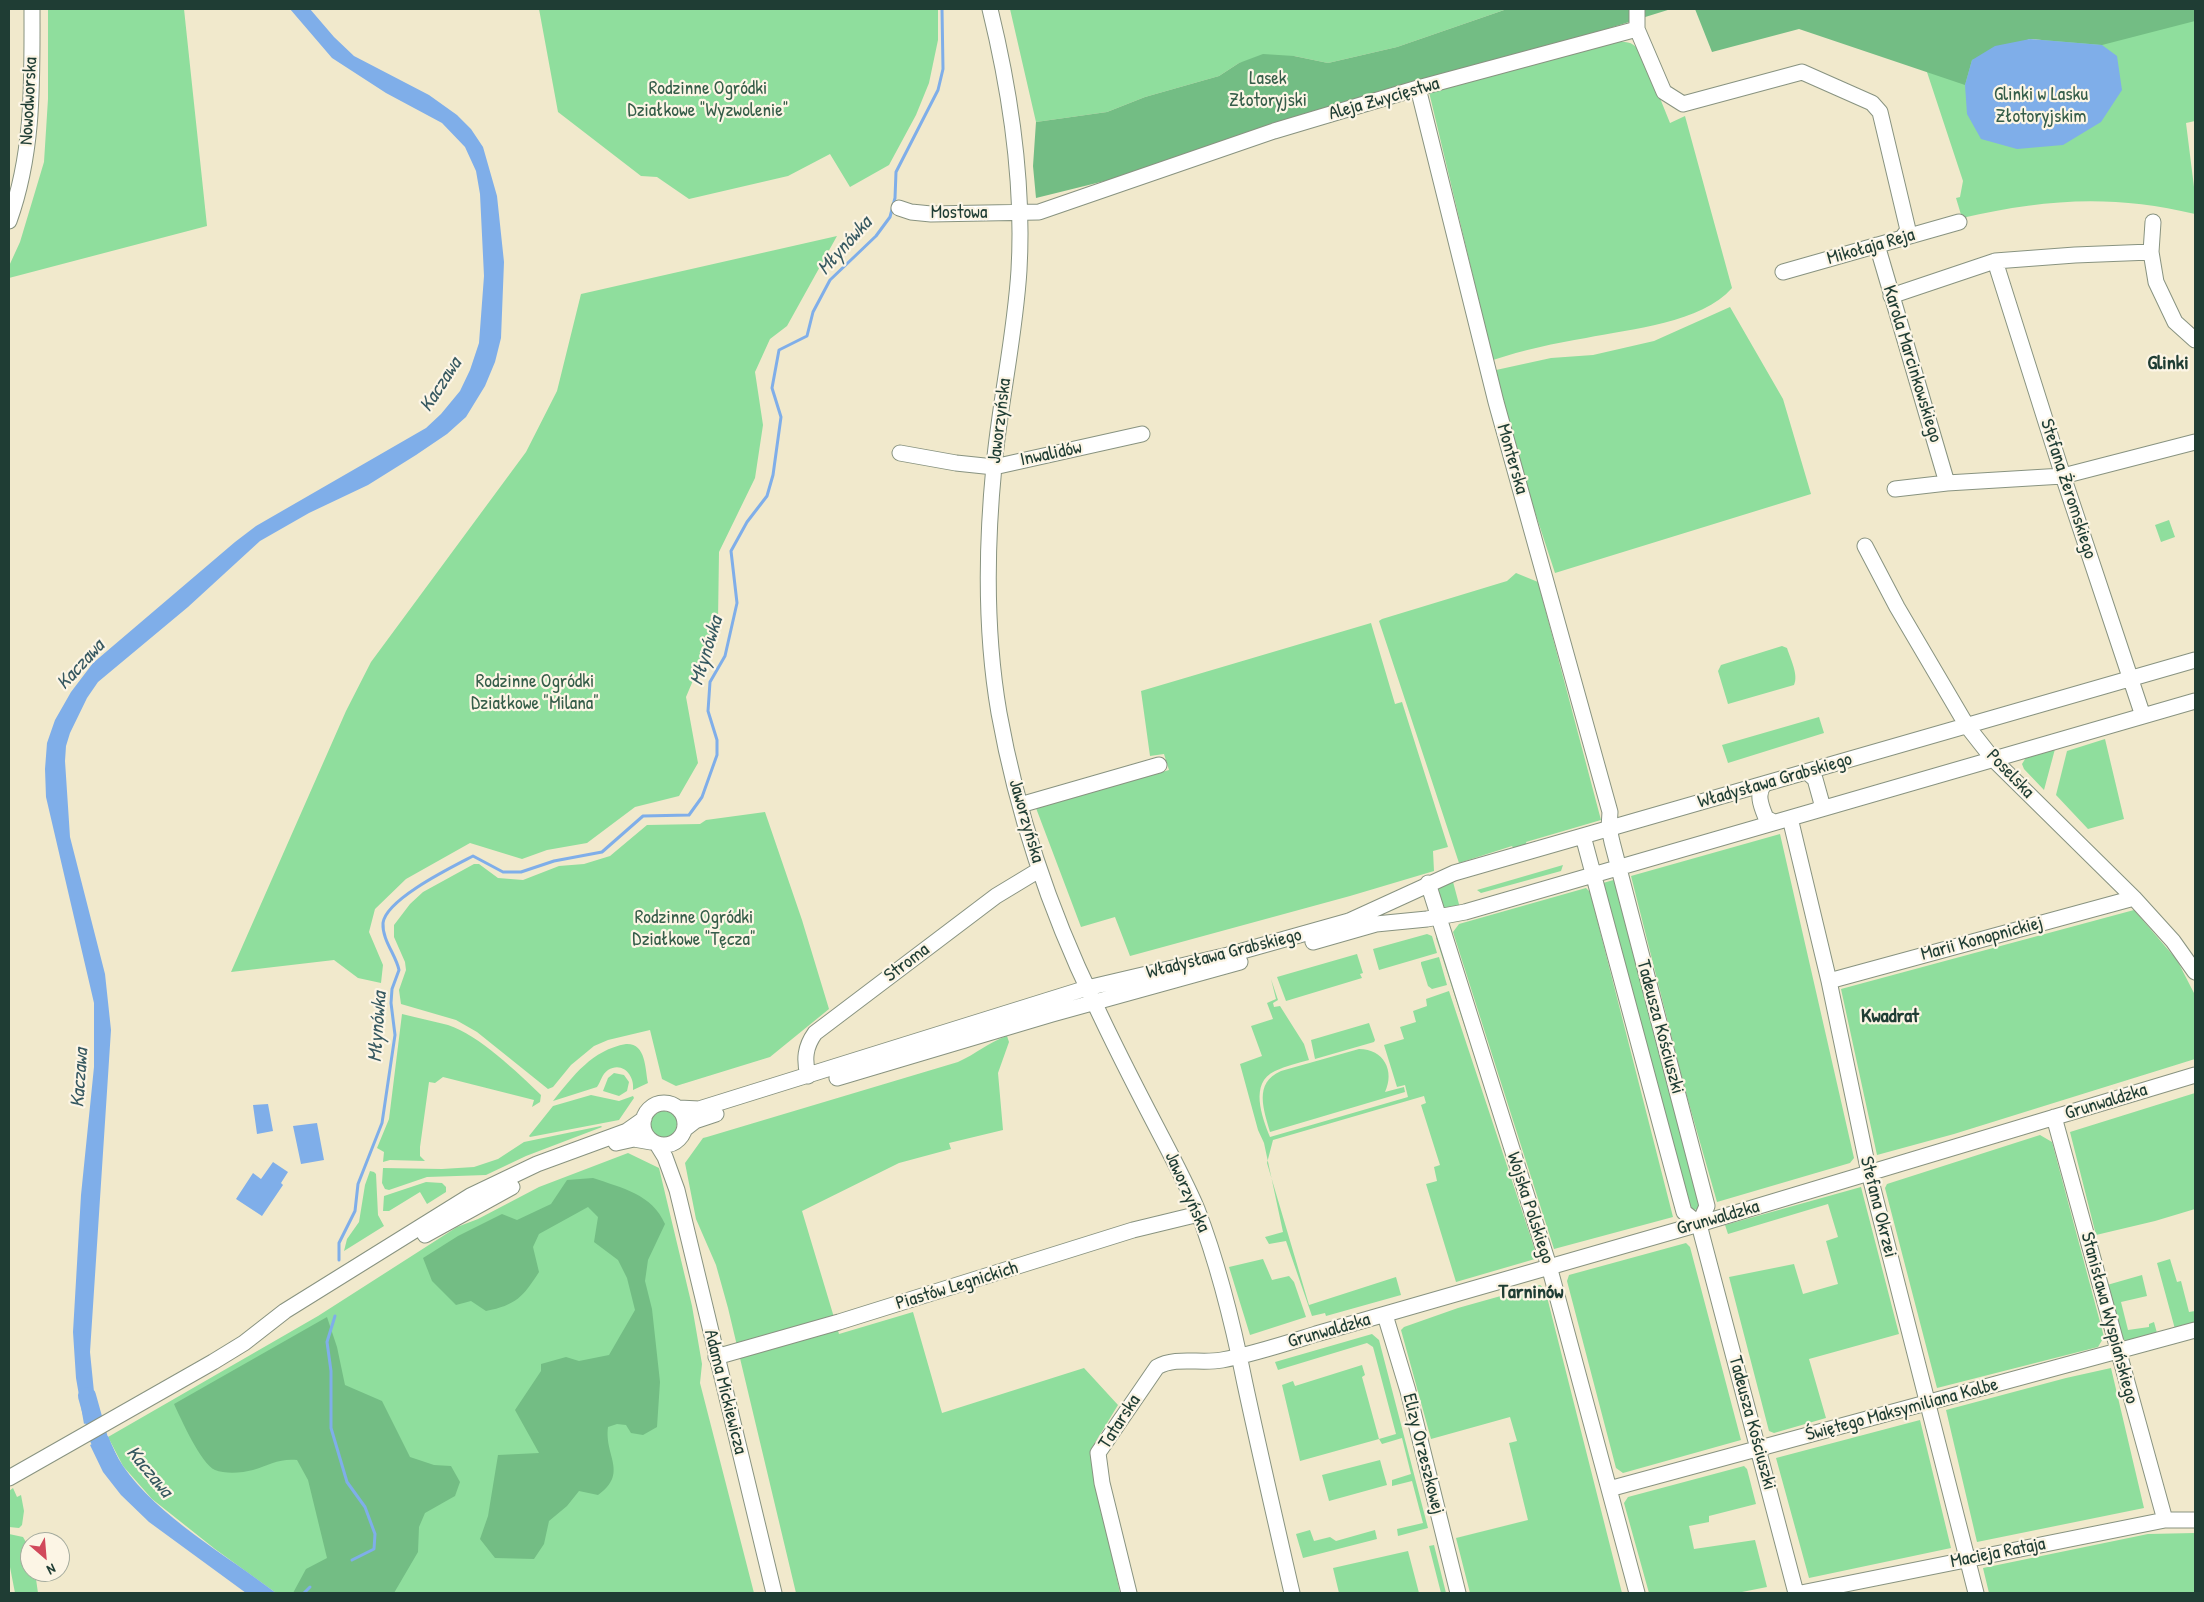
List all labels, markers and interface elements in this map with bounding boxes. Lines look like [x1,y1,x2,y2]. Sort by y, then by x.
street label: Nowodworska [15,56,43,146]
park label: Lasek Złotoryjski [1229,68,1307,112]
street label: Aleja Zwycięstwa [1326,72,1442,126]
park label: Rodzinne Ogródki Działkowe "Wyzwolenie" [627,78,789,122]
park label: Glinki w Lasku Złotoryjskim [1994,84,2088,128]
street label: Mostowa [931,202,987,224]
water label: Młynówka [813,212,877,280]
street label: Mikołaja Reja [1825,224,1917,270]
street label: Karola Marcinkowskiego [1877,283,1947,445]
district label: Glinki [2147,352,2189,376]
water label: Kaczawa [415,353,467,417]
street label: Jaworzyńska [983,377,1017,465]
street label: Stefana Żeromskiego [2035,416,2101,562]
street label: Monterska [1491,421,1533,497]
street label: Inwalidów [1018,436,1084,472]
water label: Młynówka [685,614,729,688]
water label: Kaczawa [52,635,110,695]
park label: Rodzinne Ogródki Działkowe "Milana" [471,671,599,715]
street label: Poselska [1981,745,2039,803]
street label: Władysława Grabskiego [1695,748,1855,814]
street label: Jaworzyńska [1003,777,1049,865]
park label: Rodzinne Ogródki Działkowe "Tęcza" [632,907,756,951]
street label: Marii Konopnickiej [1919,912,2045,966]
street label: Władysława Grabskiego [1144,924,1304,984]
street label: Stroma [880,939,934,987]
street label: Tadeusza Kościuszki [1631,957,1689,1097]
water label: Młynówka [364,991,392,1063]
district label: Kwadrat [1861,1005,1919,1029]
water label: Kaczawa [66,1047,94,1109]
street label: Grunwaldzka [2062,1079,2150,1125]
street label: Jaworzyńska [1159,1148,1215,1236]
street label: Wojska Polskiego [1501,1149,1559,1267]
street label: Stefana Okrzei [1854,1154,1902,1260]
street label: Grunwaldzka [1674,1195,1762,1241]
street label: Stanisława Wyspiańskiego [2075,1230,2143,1406]
street label: Piastów Legnickich [893,1257,1021,1315]
district label: Tarninów [1499,1281,1563,1305]
street label: Grunwaldzka [1285,1308,1373,1354]
street label: Adama Mickiewicza [699,1327,751,1457]
street label: Tadeusza Kościuszki [1723,1353,1781,1493]
street label: Świętego Maksymiliana Kolbe [1803,1373,2001,1447]
street label: Tatarska [1094,1391,1146,1453]
street label: Elizy Orzeszkowej [1397,1391,1449,1517]
water label: Kaczawa [121,1441,177,1503]
north arrow [20,1532,70,1582]
street label: Macieja Rataja [1949,1533,2047,1573]
text: N [44,1560,59,1580]

